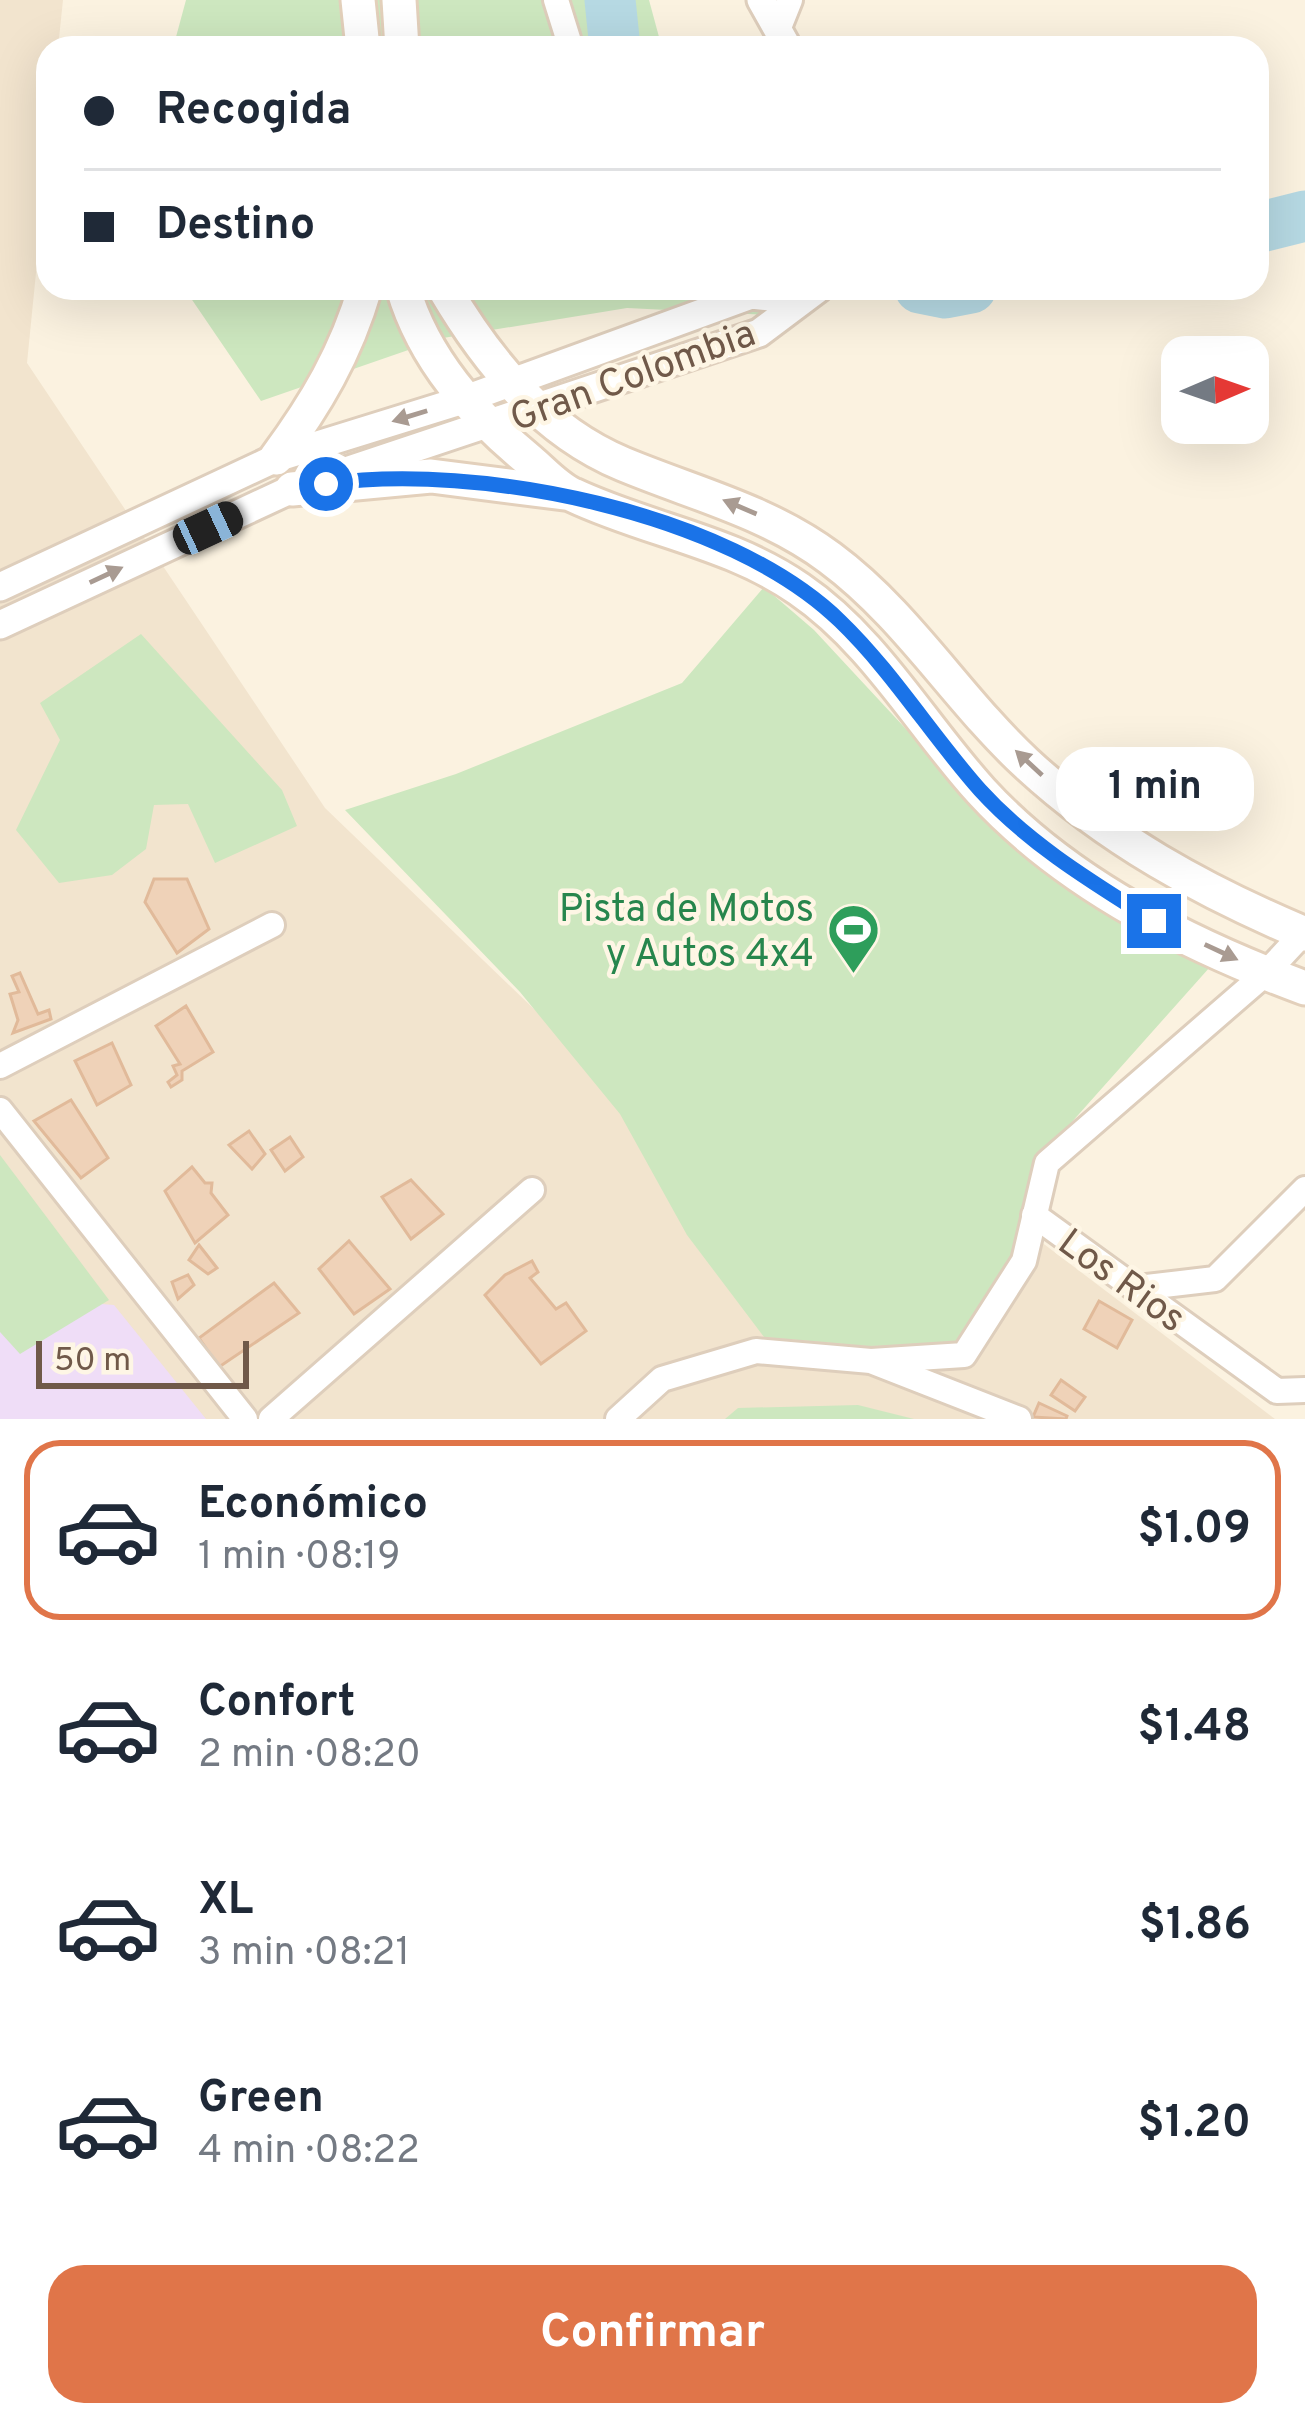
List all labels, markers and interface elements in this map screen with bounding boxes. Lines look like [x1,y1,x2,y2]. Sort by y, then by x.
text: Recogida [156,83,351,140]
text: Destino [156,198,315,255]
street label: Gran Colombia [504,311,763,445]
north arrow [1161,336,1269,444]
map controls [1161,336,1269,444]
one-way arrow [391,408,428,426]
route start [299,457,353,511]
car [168,496,248,560]
one-way arrow [722,497,758,516]
one-way arrow [89,565,124,585]
callout: 1 min [1055,747,1253,831]
one-way arrow [1015,750,1044,778]
text: 1 min [1108,764,1202,813]
place label: Pista de Motos y Autos 4x4 [559,887,814,981]
route end [1127,894,1181,948]
sports icon: Pista de Motos y Autos 4x4 [825,901,881,975]
one-way arrow [1204,943,1239,963]
street label: Los Rios [1047,1220,1194,1345]
scale bar [36,1335,249,1388]
text: 50 m [54,1341,131,1383]
icon: car [54,1476,162,1584]
text: Económico [198,1477,428,1534]
text: $1.09 [1137,1502,1251,1559]
text: 1 min · 08:19 [198,1534,400,1583]
icon: car [54,1674,162,1782]
text: Confort [198,1675,355,1732]
text: $1.48 [1137,1700,1251,1757]
text: 2 min · 08:20 [198,1732,421,1781]
icon: car [54,1872,162,1980]
text: XL [198,1873,253,1930]
text: $1.86 [1139,1898,1251,1955]
text: 3 min · 08:21 [198,1930,410,1979]
icon: car [54,2070,162,2178]
text: Green [198,2071,324,2128]
text: $1.20 [1138,2096,1251,2153]
text: 4 min · 08:22 [198,2128,420,2177]
button: Confirmar [48,2265,1257,2403]

